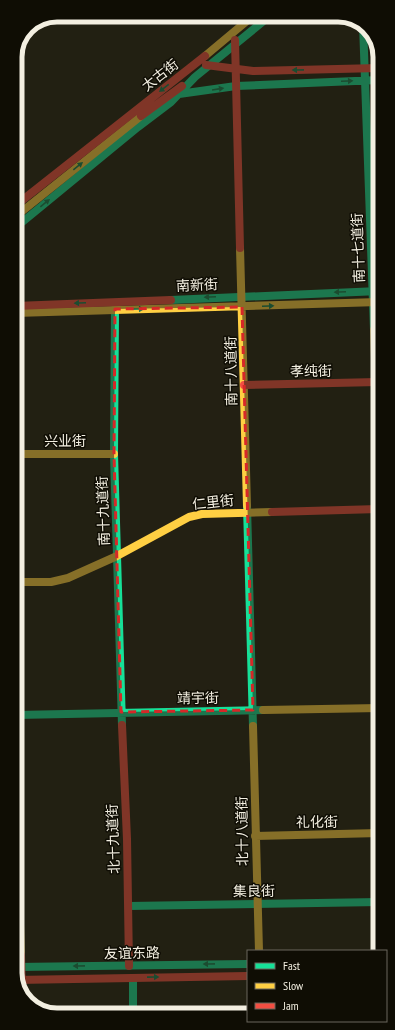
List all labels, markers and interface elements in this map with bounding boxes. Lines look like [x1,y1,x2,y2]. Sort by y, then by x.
street label: 太古街 [138,55,182,95]
one-way arrow [291,67,304,73]
one-way arrow [341,78,353,85]
one-way arrow [159,84,170,92]
one-way arrow [212,86,224,92]
one-way arrow [73,162,84,171]
one-way arrow [40,199,51,208]
street label: 南十七道街 [348,213,368,283]
street label: 南新街 [176,275,218,295]
one-way arrow [333,289,346,295]
one-way arrow [204,294,216,301]
one-way arrow [73,300,86,306]
one-way arrow [262,303,275,309]
one-way arrow [132,306,145,312]
street label: 南十八道街 [221,336,241,406]
street label: 孝纯街 [290,362,332,380]
street label: 兴业街 [44,432,86,450]
street label: 南十九道街 [93,476,113,546]
street label: 仁里街 [191,491,235,513]
street label: 靖宇街 [177,689,219,707]
street label: 北十八道街 [232,796,252,866]
street label: 北十九道街 [103,804,123,874]
street label: 礼化街 [296,813,338,831]
street label: 集良街 [233,882,275,900]
street label: 友谊东路 [104,944,160,962]
legend [247,950,387,1022]
text: Fast [283,958,301,973]
one-way arrow [202,961,215,967]
one-way arrow [72,963,85,969]
one-way arrow [147,974,160,980]
text: Slow [283,978,304,993]
text: Jam [282,998,299,1013]

